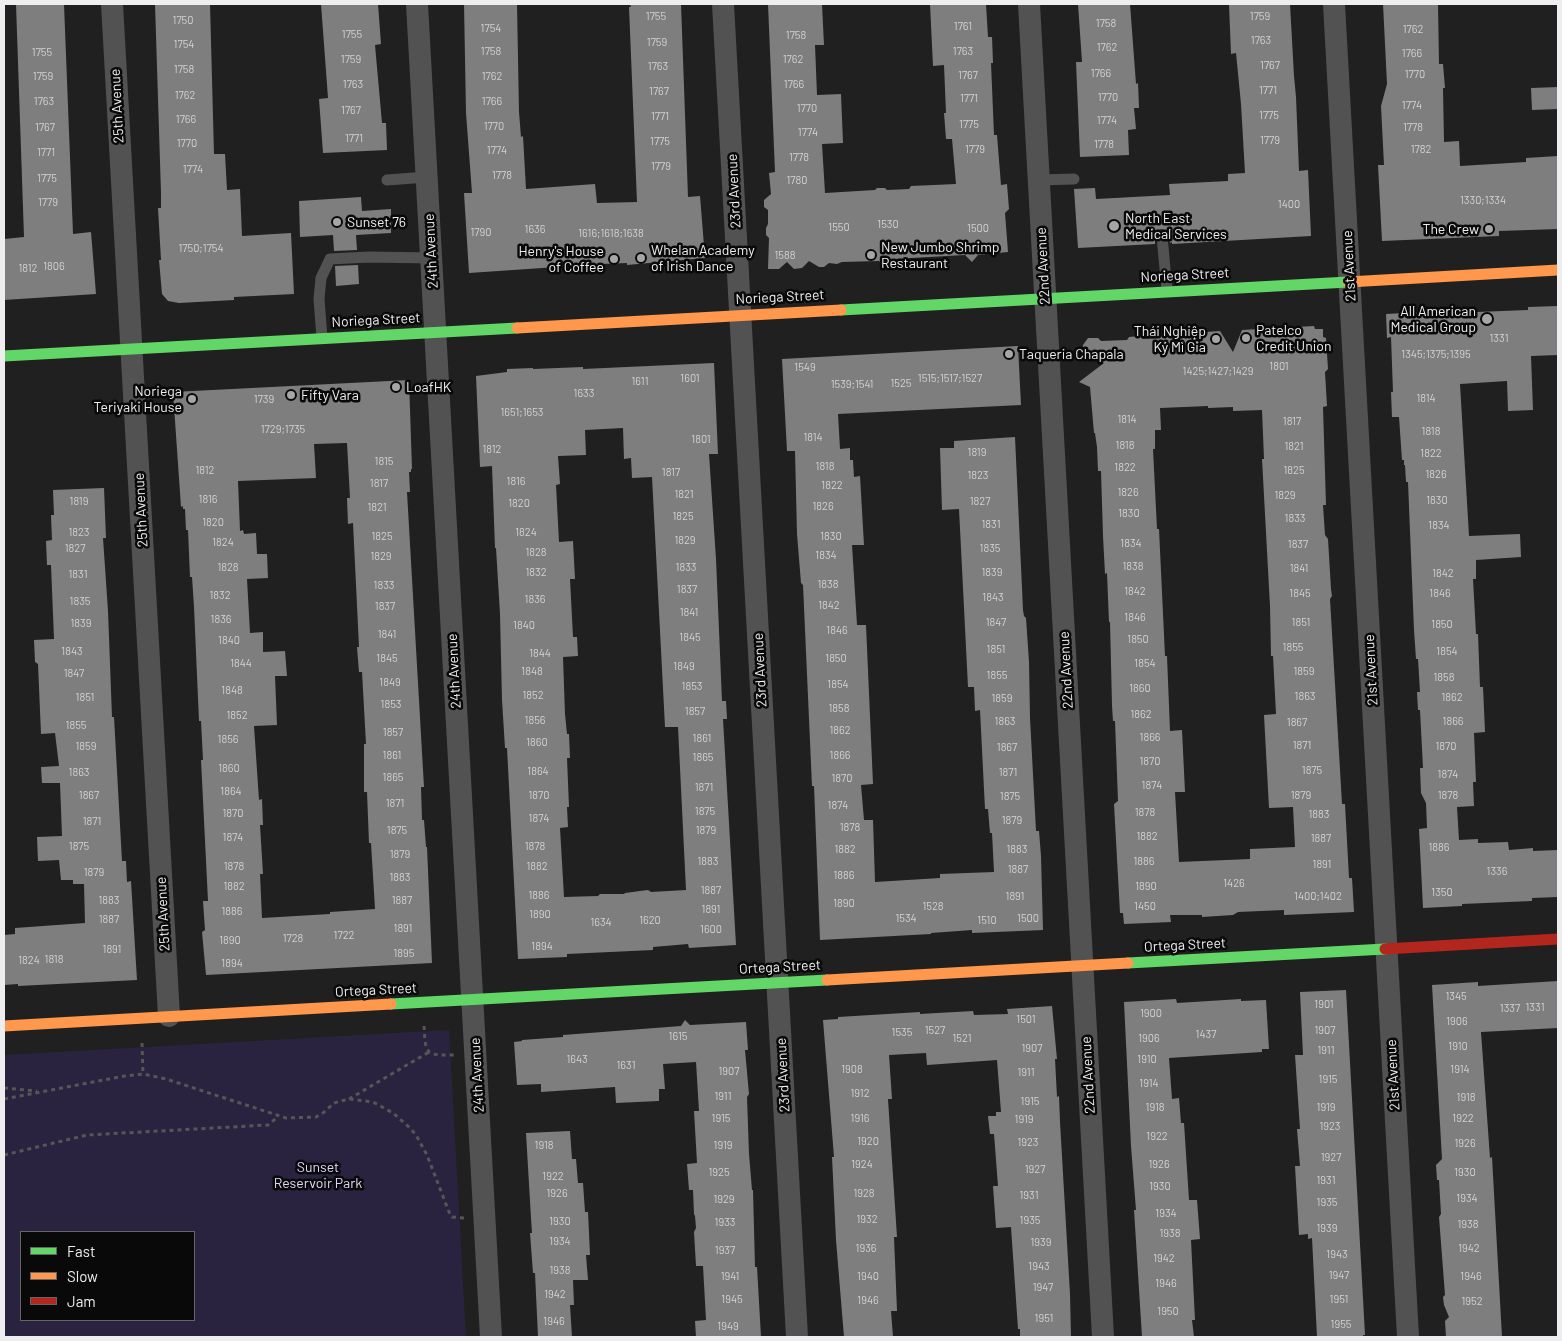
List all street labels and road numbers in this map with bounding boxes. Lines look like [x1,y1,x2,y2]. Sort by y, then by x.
street label: 25th Avenue [107,68,127,144]
street label: 23rd Avenue [724,153,744,229]
street label: 24th Avenue [421,213,441,289]
street label: 22nd Avenue [1033,227,1053,305]
street label: 21st Avenue [1339,230,1359,302]
street label: Noriega Street [1140,264,1230,286]
street label: Noriega Street [735,286,825,308]
street label: Noriega Street [331,309,421,331]
street label: 25th Avenue [131,472,151,548]
street label: 22nd Avenue [1056,631,1076,709]
street label: 23rd Avenue [750,632,770,708]
street label: 24th Avenue [444,633,464,709]
street label: 21st Avenue [1361,634,1381,706]
street label: 25th Avenue [153,876,173,952]
street label: Ortega Street [1144,934,1226,956]
street label: Ortega Street [739,956,821,978]
street label: Ortega Street [335,979,417,1001]
street label: 22nd Avenue [1078,1036,1098,1114]
street label: 24th Avenue [467,1037,487,1113]
street label: 23rd Avenue [773,1037,793,1113]
street label: 21st Avenue [1383,1039,1403,1111]

